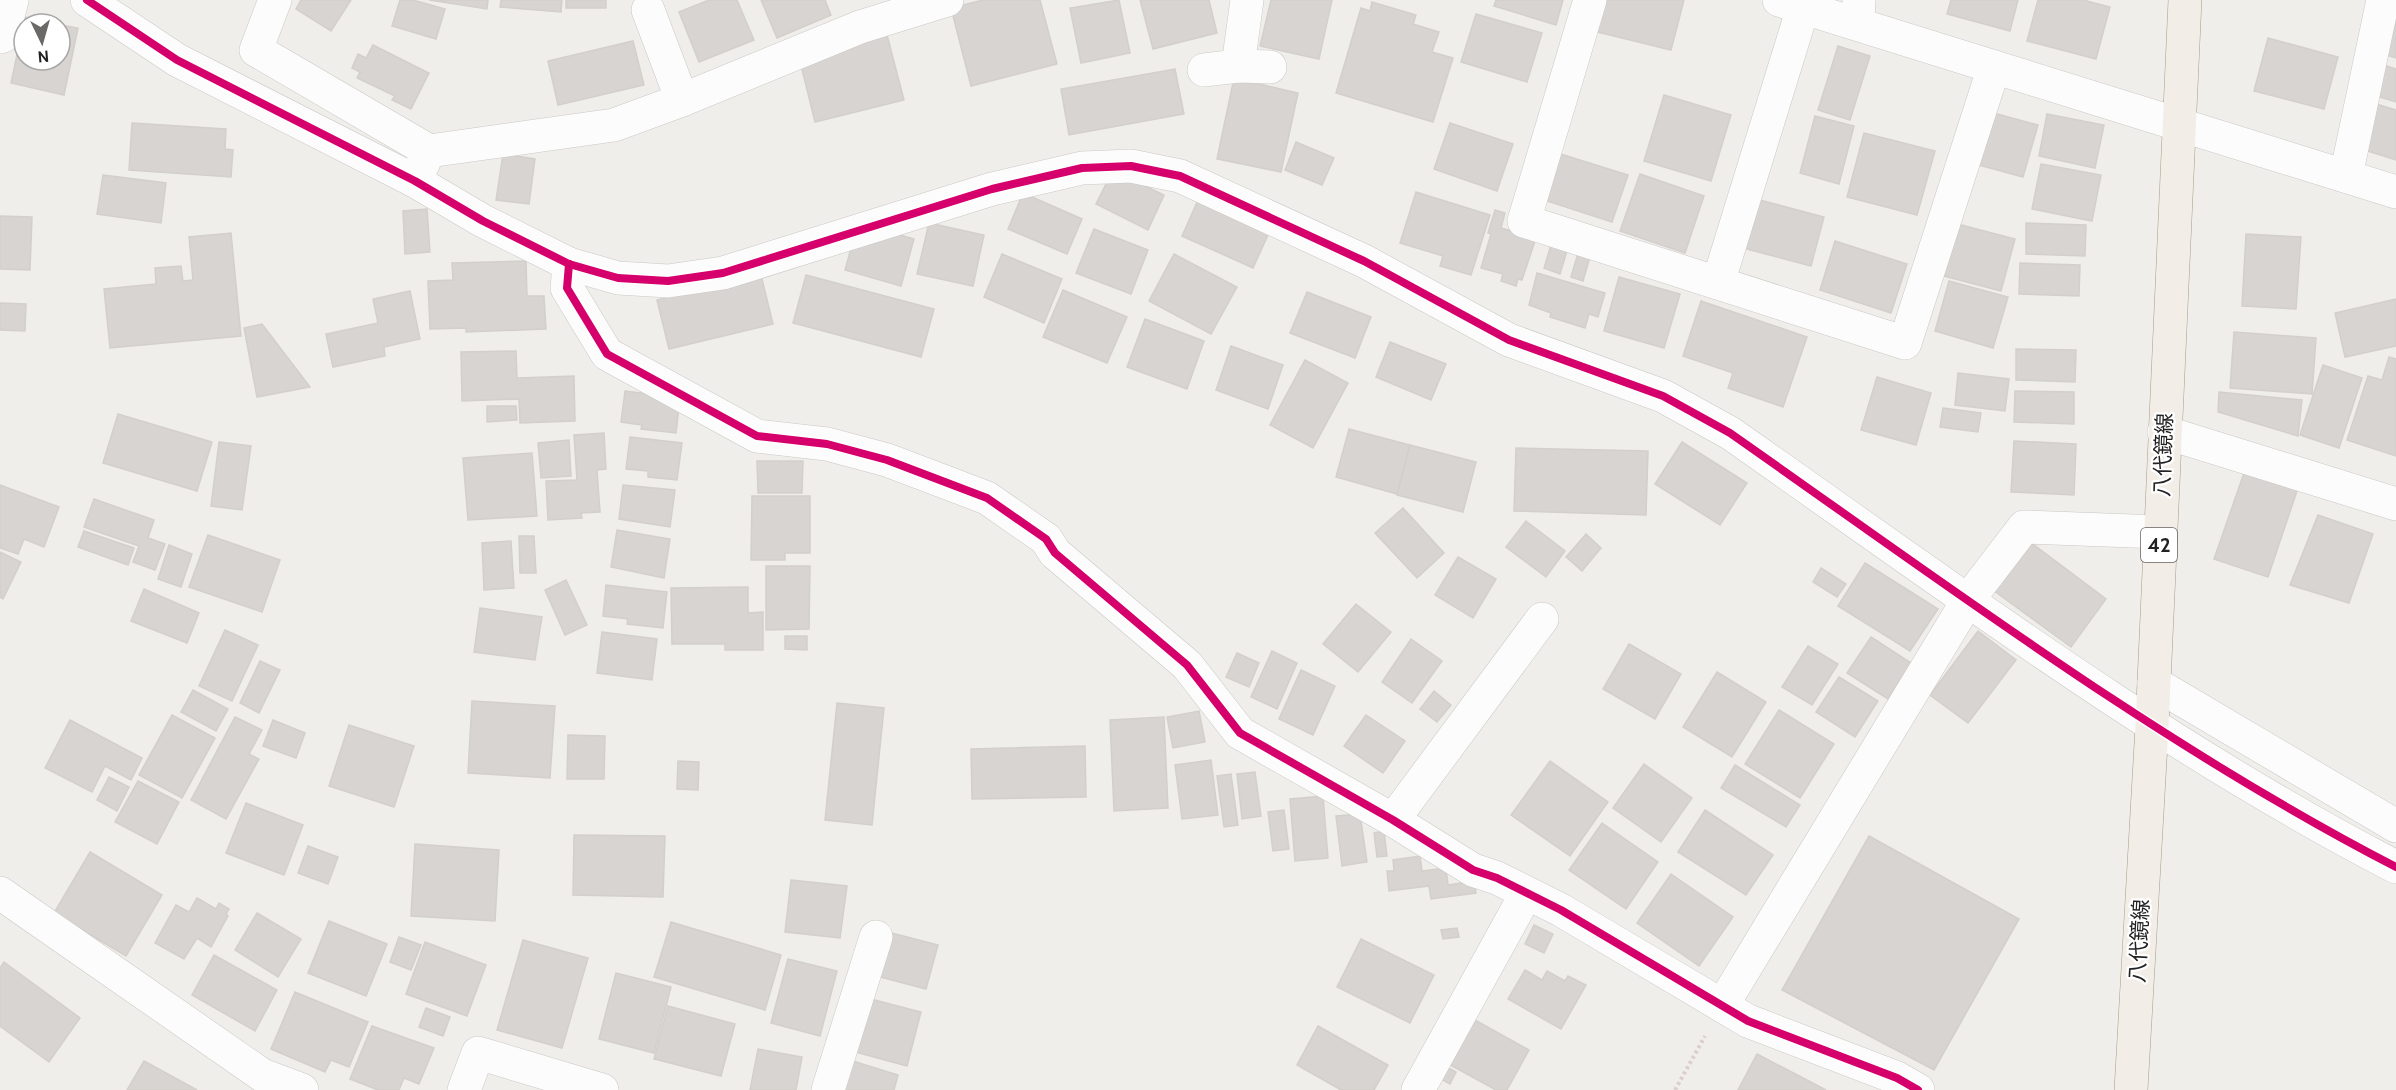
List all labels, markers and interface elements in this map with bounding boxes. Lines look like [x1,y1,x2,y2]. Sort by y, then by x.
north arrow [12,12,72,72]
text: N [37,46,50,66]
street label: 八代鏡線 [2149,413,2177,497]
road number: 42 [2141,528,2177,562]
street label: 八代鏡線 [2124,898,2154,984]

